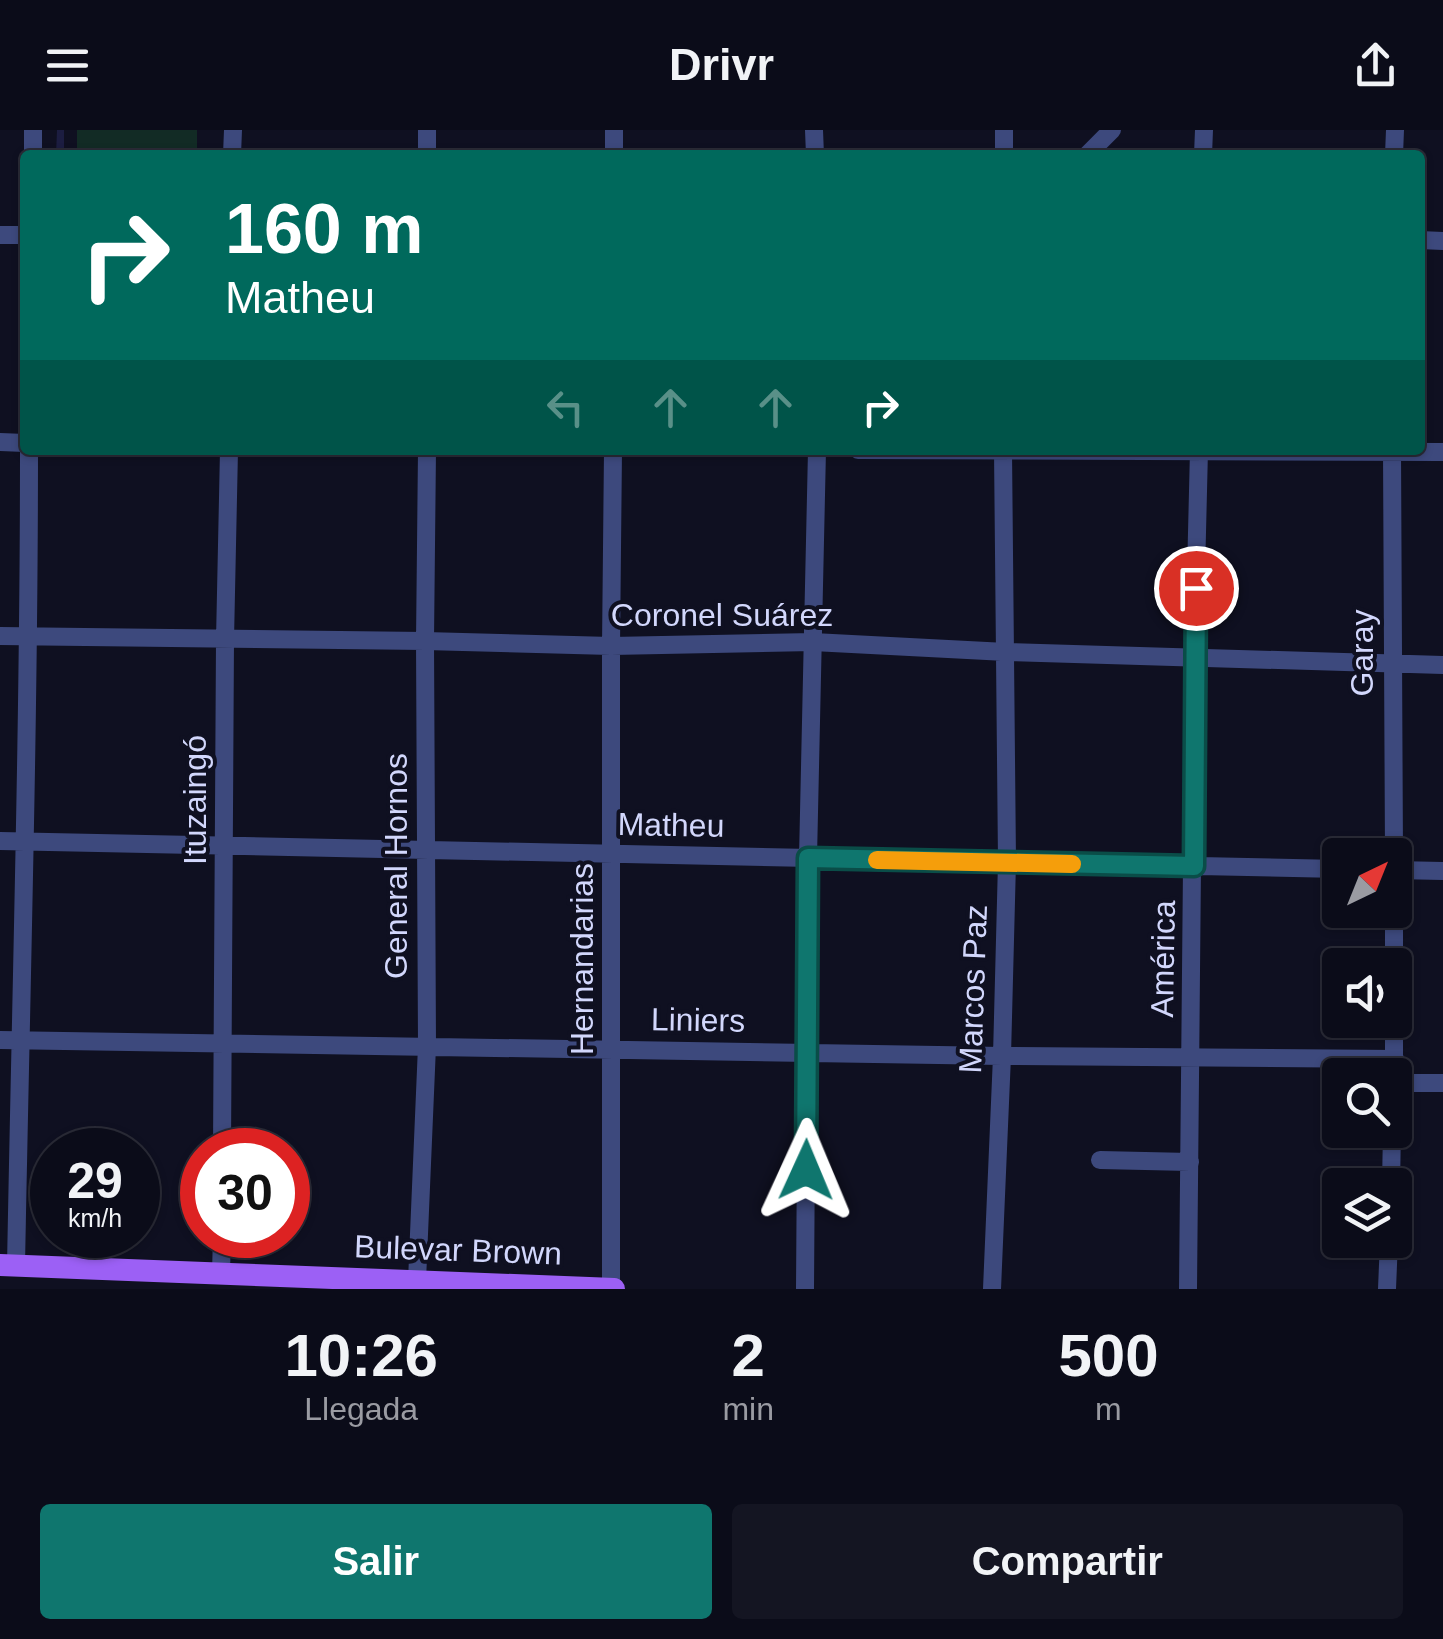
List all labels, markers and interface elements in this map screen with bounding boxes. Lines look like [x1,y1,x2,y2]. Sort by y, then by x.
icon: menu [40,38,95,93]
icon: share [1348,38,1403,93]
text: Drivr [669,39,774,90]
icon: right [60,190,190,320]
text: 160 m [225,190,423,268]
text: Matheu [225,272,375,323]
icon: left [538,380,593,435]
icon: ahead [643,380,698,435]
icon: ahead [748,380,803,435]
icon: right [853,380,908,435]
pin [1154,546,1239,631]
icon: arrive [1169,561,1224,616]
street label: Coronel Suárez [611,597,833,633]
street label: Garay [1344,609,1380,697]
street label: Ituzaingó [177,735,213,865]
street label: General Hornos [378,753,414,979]
street label: Matheu [617,806,725,844]
north arrow [1322,838,1412,928]
map controls [1322,838,1412,1258]
street label: Hernandarias [564,863,600,1055]
street label: América [1144,900,1182,1018]
street label: Marcos Paz [952,904,994,1074]
button: sound [1322,948,1412,1038]
street label: Liniers [651,1001,745,1039]
button: search [1322,1058,1412,1148]
position arrow [754,1118,858,1222]
speed limit sign: 30 [180,1128,310,1258]
text: 29 [67,1153,123,1209]
button: layers [1322,1168,1412,1258]
text: km/h [68,1204,122,1232]
street label: Bulevar Brown [353,1228,563,1272]
text: 10:26 [284,1322,438,1389]
text: 2 [731,1322,765,1389]
text: 500 [1058,1322,1159,1389]
text: Llegada [304,1391,418,1427]
text: min [722,1391,774,1427]
text: m [1095,1391,1122,1427]
button: Salir [40,1504,712,1619]
button: Compartir [732,1504,1403,1619]

